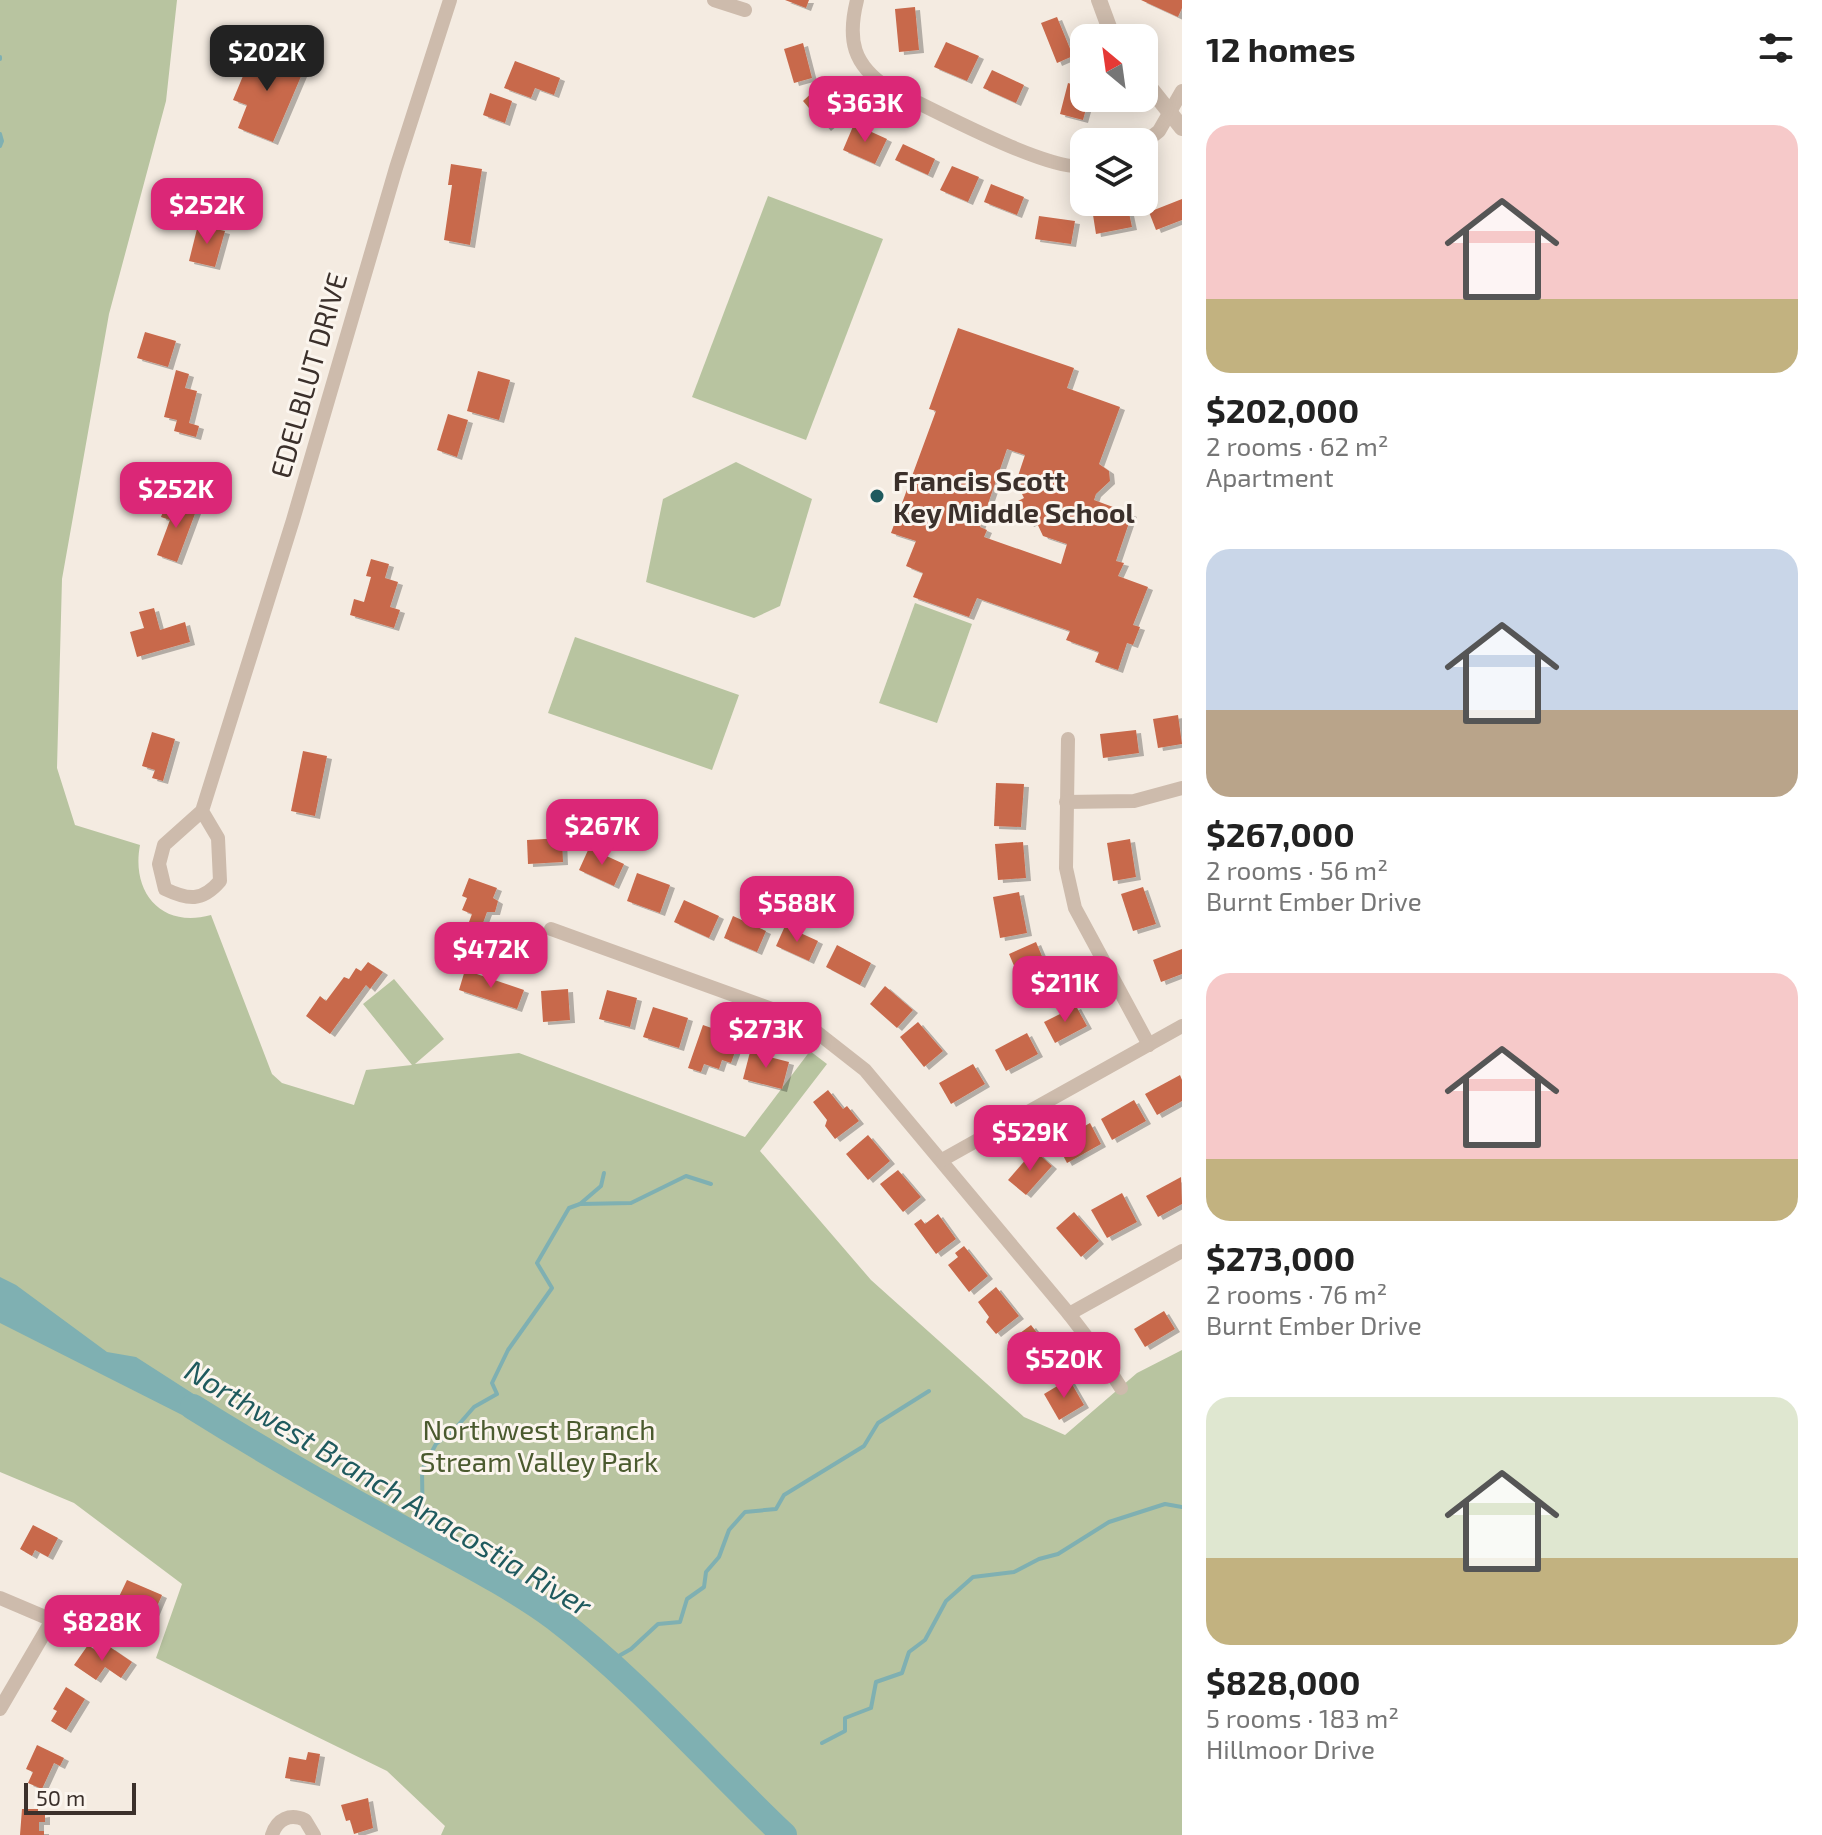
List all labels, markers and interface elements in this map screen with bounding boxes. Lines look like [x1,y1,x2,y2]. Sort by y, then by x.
north arrow [1070,24,1158,112]
map controls [1070,24,1158,216]
pin: $202K [211,25,323,93]
icon: filters [1754,26,1798,70]
text: 12 homes [1206,28,1355,69]
text: $202K [228,35,306,66]
pin: $363K [809,76,921,144]
text: $363K [827,86,903,117]
button: layers [1070,128,1158,216]
icon: home [1430,177,1574,321]
pin: $252K [151,178,263,246]
text: $252K [169,188,245,219]
street label: EDELBLUT DRIVE [262,268,354,482]
text: $202,000 [1206,389,1359,430]
text: 2 rooms · 62 m² [1206,430,1389,461]
text: Apartment [1206,461,1334,492]
pin: $252K [120,462,232,530]
place label: Francis Scott Key Middle School [893,463,1136,529]
text: $252K [138,472,214,503]
marker: Francis Scott Key Middle School [868,487,886,505]
icon: home [1430,601,1574,745]
pin: $267K [546,799,658,867]
text: $267K [564,809,640,840]
text: $267,000 [1206,813,1355,854]
text: 2 rooms · 56 m² [1206,854,1388,885]
pin: $588K [741,876,853,944]
text: Burnt Ember Drive [1206,885,1422,916]
text: $588K [758,886,836,917]
pin: $472K [435,922,547,990]
text: $472K [453,932,529,963]
pin: $211K [1009,956,1121,1024]
text: $211K [1030,966,1100,997]
pin: $273K [710,1002,822,1070]
text: $273K [728,1012,804,1043]
icon: home [1430,1025,1574,1169]
pin: $529K [974,1105,1086,1173]
text: $529K [992,1115,1068,1146]
text: $273,000 [1206,1237,1355,1278]
text: 2 rooms · 76 m² [1206,1278,1387,1309]
text: Burnt Ember Drive [1206,1309,1422,1340]
pin: $520K [1008,1332,1120,1400]
text: $520K [1025,1342,1103,1373]
water label: Northwest Branch Anacostia River [179,1351,600,1623]
park label: Northwest Branch Stream Valley Park [420,1412,658,1478]
icon: home [1430,1449,1574,1593]
pin: $828K [46,1595,158,1663]
text: $828K [62,1605,142,1636]
text: $828,000 [1206,1661,1360,1702]
text: 5 rooms · 183 m² [1206,1702,1399,1733]
text: Hillmoor Drive [1206,1733,1375,1764]
scale bar [24,1779,136,1815]
text: 50 m [36,1784,85,1810]

